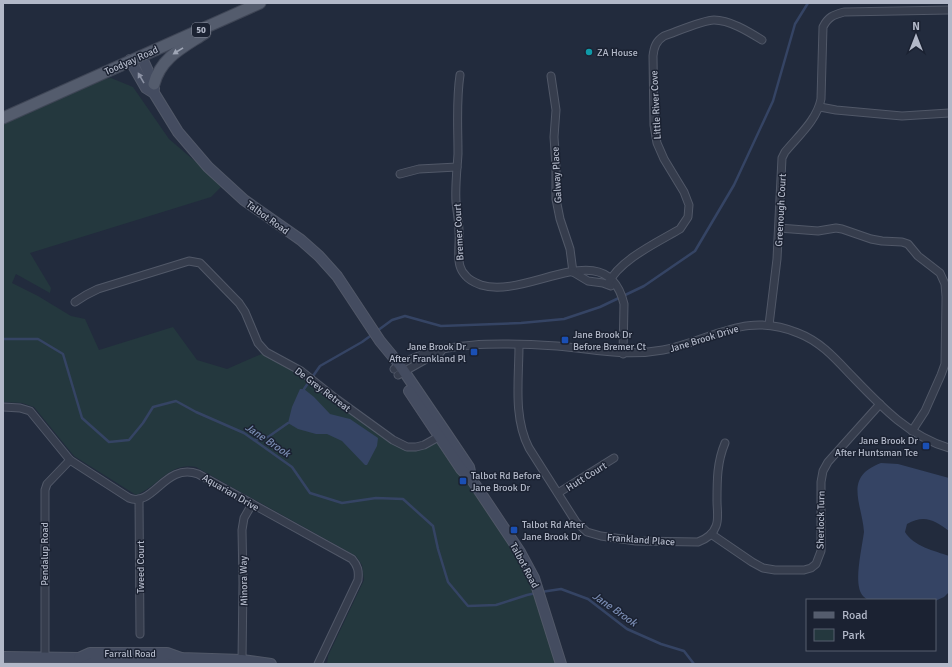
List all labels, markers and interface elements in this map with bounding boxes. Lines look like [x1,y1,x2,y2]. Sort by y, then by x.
north arrow [896,16,936,56]
text: N [912,20,920,33]
road number: 50 [192,23,210,37]
street label: Toodyay Road [103,44,160,78]
one-way arrow [172,47,184,54]
marker: ZA House [584,47,594,57]
place label: ZA House [597,47,638,59]
street label: Little River Cove [648,70,664,140]
one-way arrow [137,72,144,84]
street label: Galway Place [550,146,564,204]
street label: Greenough Court [773,173,789,247]
street label: Talbot Road [244,198,291,237]
street label: Bremer Court [451,203,466,261]
street label: Jane Brook Drive [668,323,740,355]
place label: Jane Brook Dr Before Bremer Ct [573,329,646,353]
marker: Jane Brook Dr Before Bremer Ct [560,335,570,345]
place label: Jane Brook Dr After Frankland Pl [389,341,466,365]
marker: Jane Brook Dr After Frankland Pl [469,347,479,357]
street label: De Grey Retreat [292,365,353,415]
water label: Jane Brook [243,421,294,461]
place label: Jane Brook Dr After Huntsman Tce [835,435,918,459]
marker: Jane Brook Dr After Huntsman Tce [921,441,931,451]
street label: Hutt Court [564,459,609,494]
place label: Talbot Rd Before Jane Brook Dr [471,470,541,494]
street label: Aquarian Drive [200,472,261,514]
marker: Talbot Rd Before Jane Brook Dr [458,476,468,486]
street label: Sherlock Turn [814,491,828,549]
place label: Talbot Rd After Jane Brook Dr [522,519,585,543]
street label: Pendalup Road [39,522,51,586]
marker: Talbot Rd After Jane Brook Dr [509,525,519,535]
street label: Frankland Place [606,532,675,548]
street label: Tweed Court [135,540,147,593]
street label: Talbot Road [507,541,541,590]
street label: Minora Way [238,556,250,606]
water label: Jane Brook [590,589,641,630]
legend [806,599,936,651]
text: Road [842,608,868,623]
text: Park [842,628,865,643]
street label: Farrall Road [104,648,156,660]

